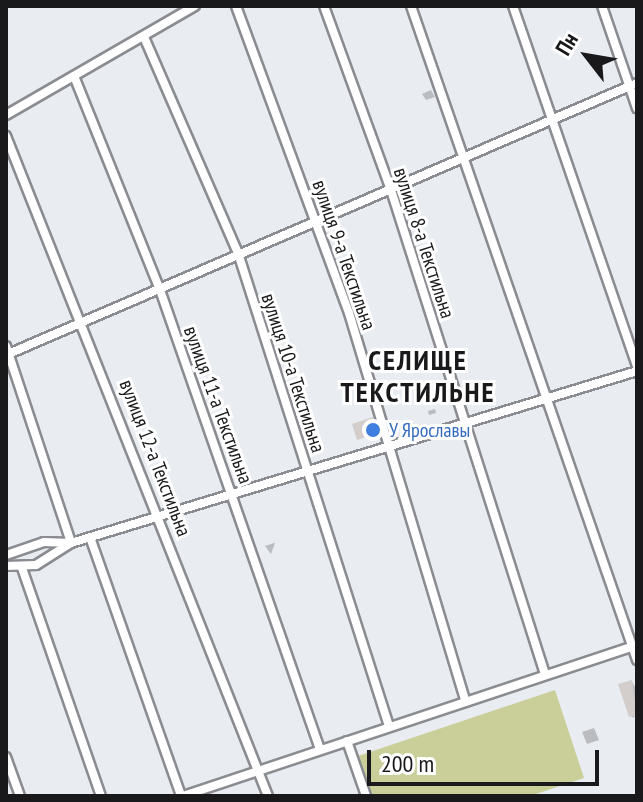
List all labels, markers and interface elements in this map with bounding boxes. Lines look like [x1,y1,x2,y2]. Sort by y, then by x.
north arrow [547,16,627,96]
text: Пн [549,27,584,60]
street label: вулиця 8-а Текстильна [388,164,460,322]
street label: вулиця 9-а Текстильна [307,177,381,333]
street label: вулиця 10-а Текстильна [256,290,330,456]
street label: вулиця 11-а Текстильна [178,323,258,487]
district label: СЕЛИЩЕ ТЕКСТИЛЬНЕ [340,343,496,409]
street label: вулиця 12-а Текстильна [114,376,196,540]
place label: У Ярославы [389,418,471,442]
marker: У Ярославы [364,421,382,439]
scale bar [371,734,603,784]
text: 200 m [381,748,434,779]

